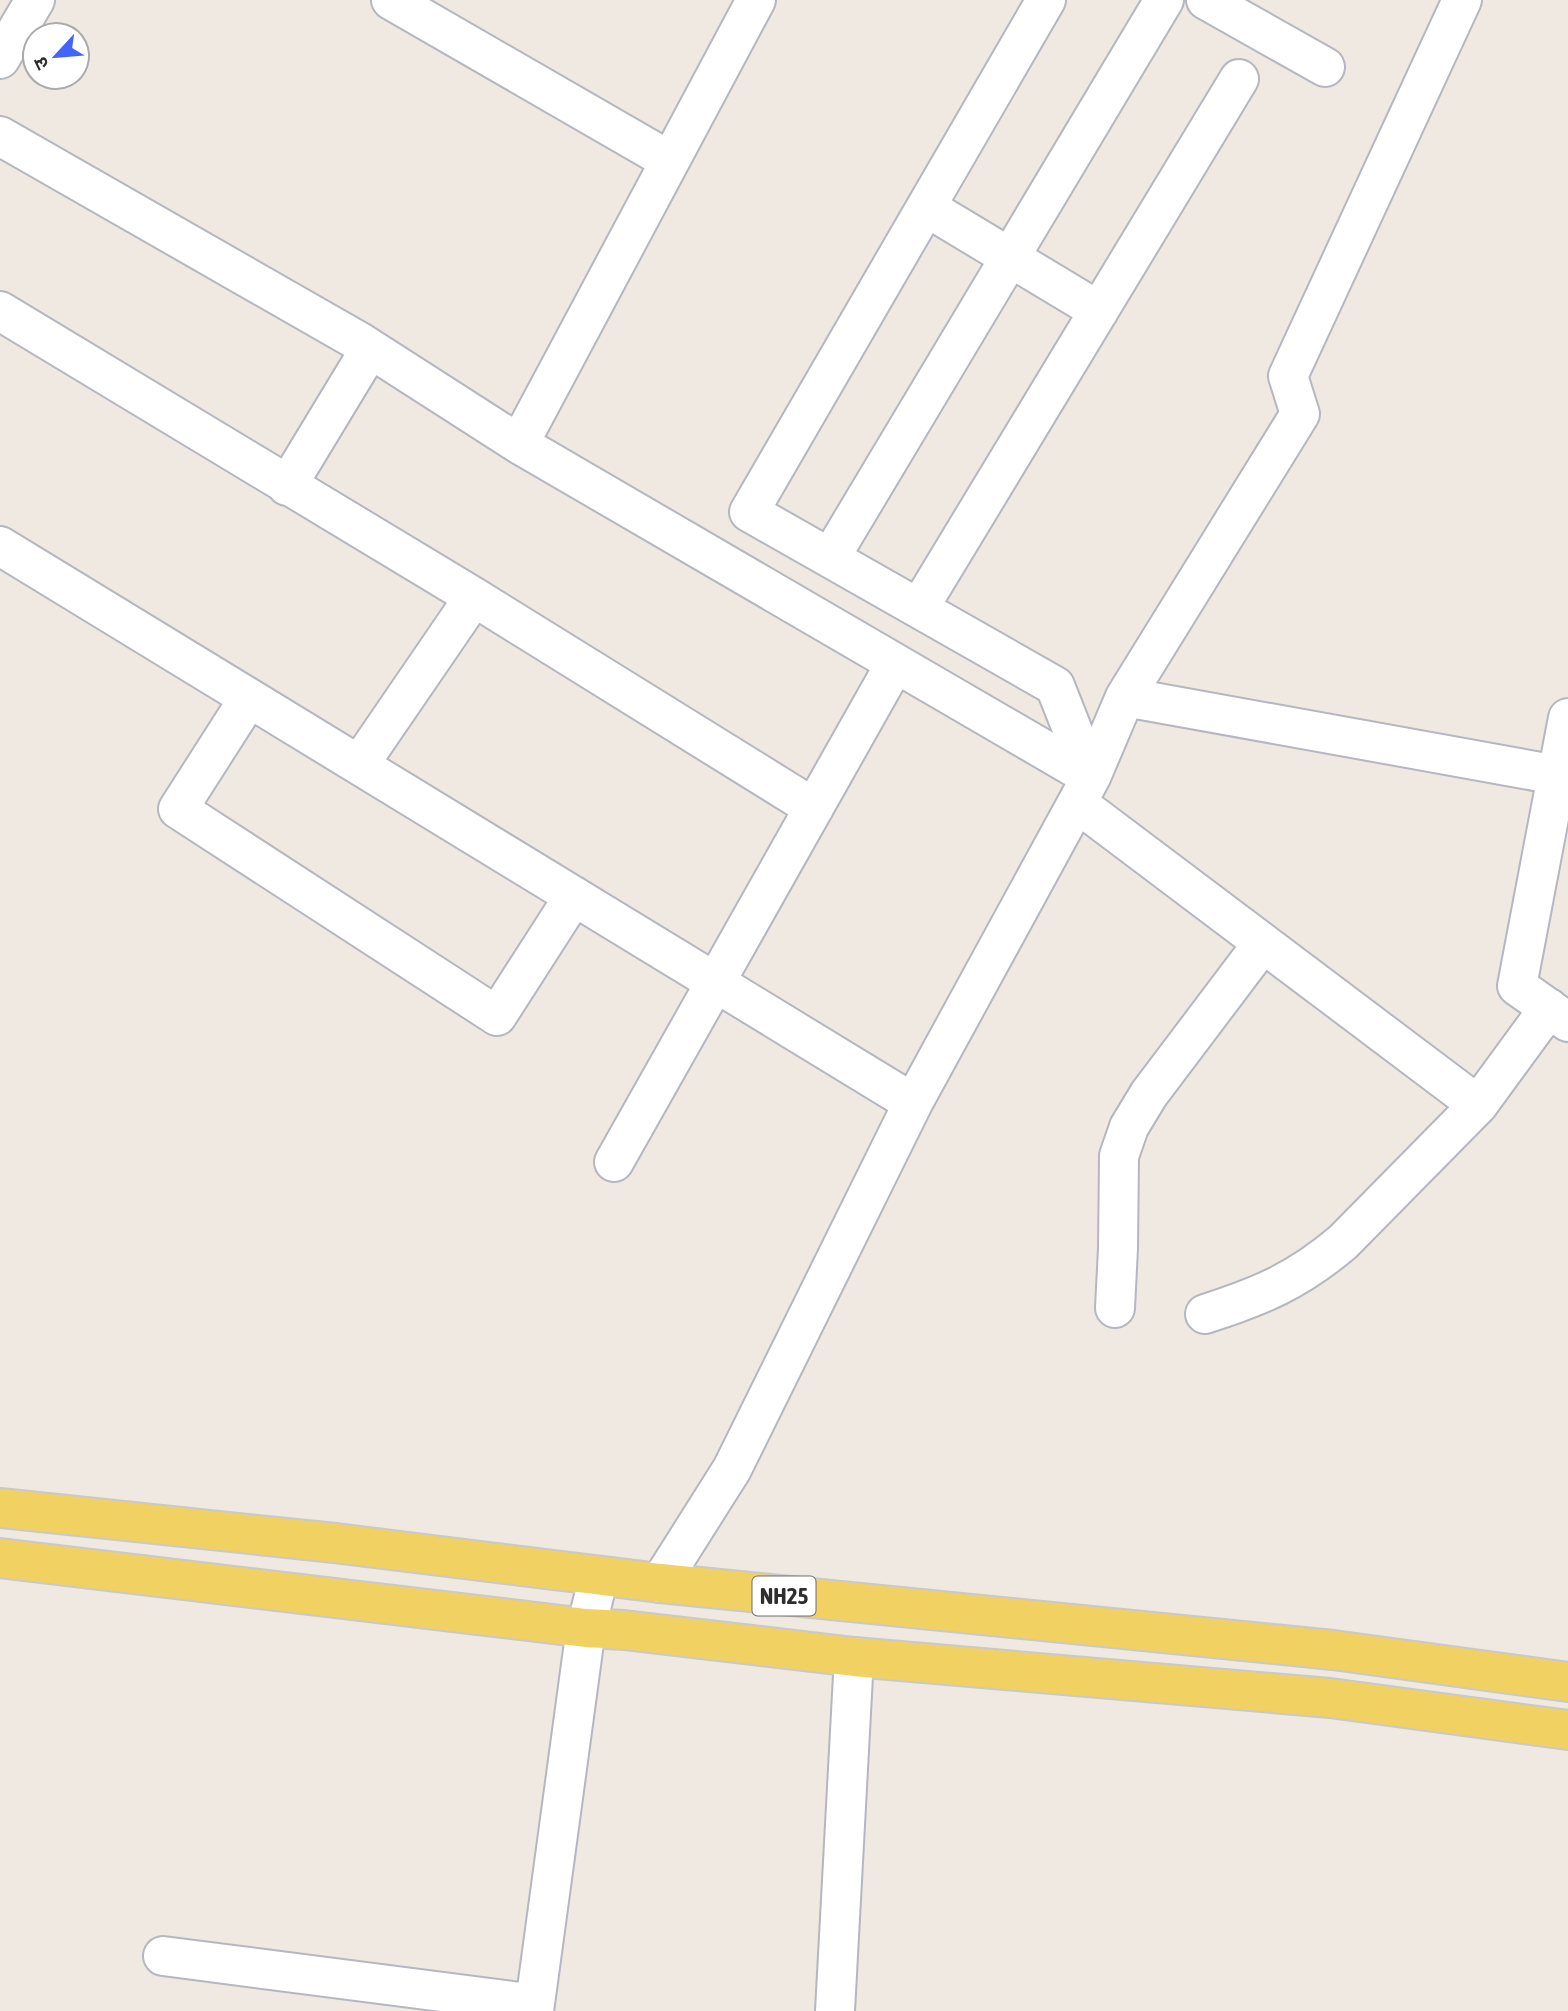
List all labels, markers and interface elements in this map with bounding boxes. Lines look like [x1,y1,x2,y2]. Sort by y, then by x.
north arrow [21,21,91,91]
text: उ [28,53,53,73]
road number: NH25 [752,1576,816,1616]

